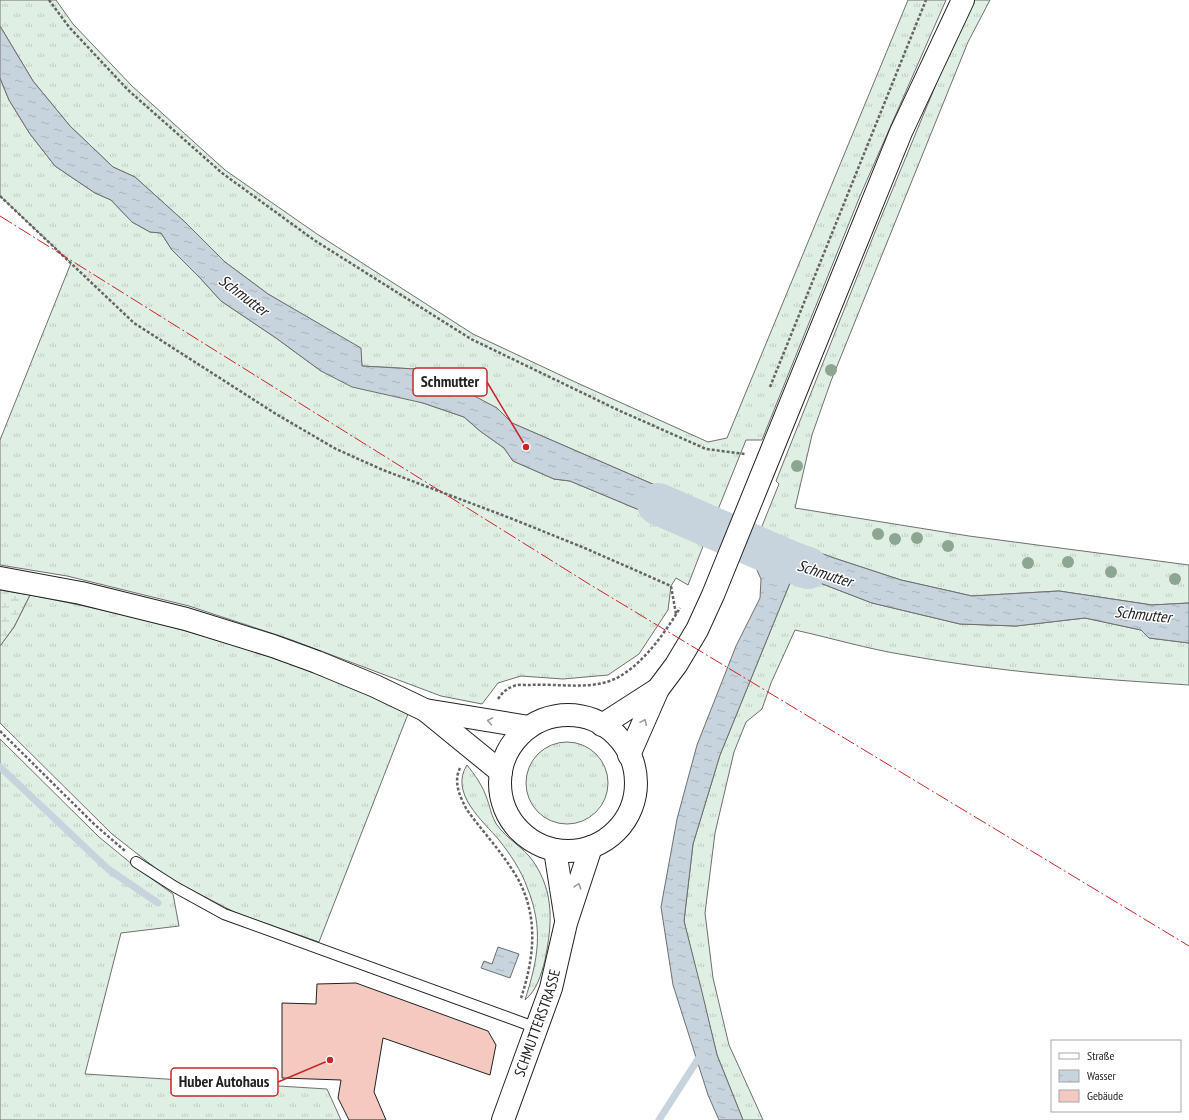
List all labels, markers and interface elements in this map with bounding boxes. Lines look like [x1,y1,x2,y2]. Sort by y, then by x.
water label: Schmutter [215,270,275,322]
callout: Schmutter [413,368,487,396]
text: Schmutter [421,371,479,391]
water label: Schmutter [795,555,857,592]
water label: Schmutter [1114,601,1175,627]
one-way arrow [487,717,493,726]
one-way arrow [639,718,647,726]
one-way arrow [573,883,582,890]
street label: SCHMUTTERSTRASSE [510,967,564,1079]
legend [1051,1040,1181,1112]
text: Straße [1087,1048,1114,1063]
callout: Huber Autohaus [171,1068,278,1096]
text: Wasser [1087,1068,1117,1083]
text: Huber Autohaus [179,1071,270,1091]
text: Gebäude [1087,1088,1123,1103]

